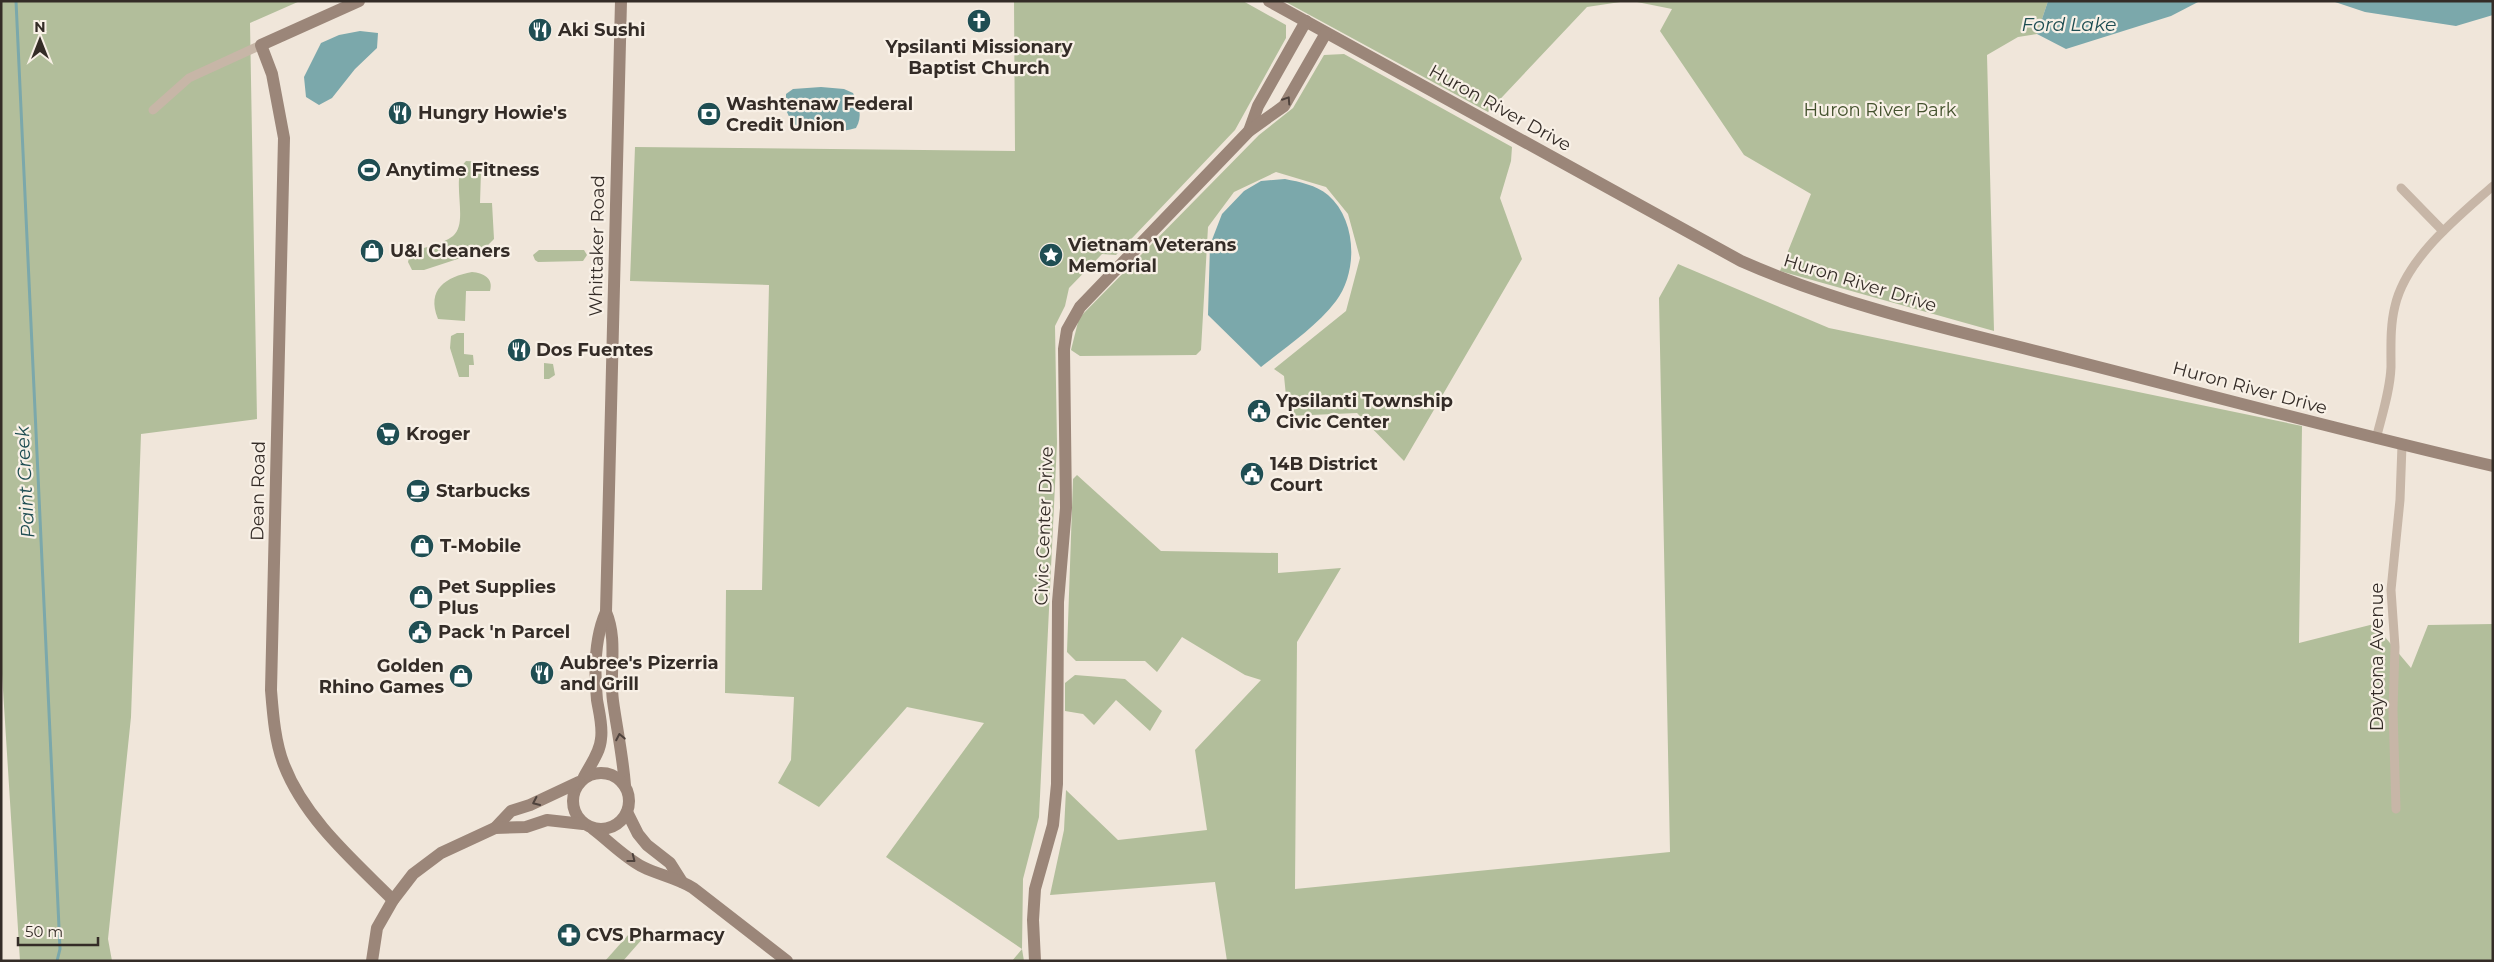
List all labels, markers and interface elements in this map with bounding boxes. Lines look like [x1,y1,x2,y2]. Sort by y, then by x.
church icon: Ypsilanti Missionary Baptist Church [966,8,992,34]
water label: Ford Lake [2021,13,2117,36]
north arrow [15,15,65,65]
restaurant icon: Aki Sushi [527,17,553,43]
text: N [34,18,46,36]
place label: Aki Sushi [557,19,645,41]
place label: Ypsilanti Missionary Baptist Church [884,36,1073,79]
street label: Huron River Drive [1425,60,1575,156]
place label: Washtenaw Federal Credit Union [726,93,913,136]
one-way arrow [1280,96,1290,105]
park label: Huron River Park [1803,99,1957,121]
restaurant icon: Hungry Howie's [387,100,413,126]
bank icon: Washtenaw Federal Credit Union [696,101,722,127]
place label: Hungry Howie's [418,102,567,124]
sports icon: Anytime Fitness [356,157,382,183]
place label: Anytime Fitness [385,159,540,181]
street label: Whittaker Road [585,175,609,317]
place label: Vietnam Veterans Memorial [1067,234,1237,277]
shop icon: U&I Cleaners [359,238,385,264]
place label: U&I Cleaners [390,240,511,262]
place icon: Vietnam Veterans Memorial [1038,242,1064,268]
street label: Huron River Drive [1781,249,1939,317]
restaurant icon: Dos Fuentes [506,337,532,363]
place label: Dos Fuentes [536,339,654,361]
street label: Huron River Drive [2170,357,2330,419]
place label: Ypsilanti Township Civic Center [1275,390,1453,433]
public building icon: Ypsilanti Township Civic Center [1246,398,1272,424]
supermarket icon: Kroger [375,421,401,447]
place label: Kroger [406,423,470,445]
water label: Paint Creek [11,425,39,539]
street label: Dean Road [246,441,270,541]
street label: Civic Center Drive [1030,446,1058,606]
place label: 14B District Court [1270,453,1378,496]
public building icon: 14B District Court [1239,461,1265,487]
cafe icon: Starbucks [405,478,431,504]
place label: Starbucks [436,480,531,502]
shop icon: T-Mobile [409,533,435,559]
place label: T-Mobile [440,535,521,557]
place label: Pet Supplies Plus [438,576,556,619]
street label: Daytona Avenue [2366,583,2388,731]
shop icon: Pet Supplies Plus [408,584,434,610]
public building icon: Pack 'n Parcel [407,619,433,645]
place label: Pack 'n Parcel [438,621,570,643]
place label: Aubree's Pizerria and Grill [559,652,719,695]
place label: Golden Rhino Games [319,655,444,698]
restaurant icon: Aubree's Pizerria and Grill [529,660,555,686]
shop icon: Golden Rhino Games [448,663,474,689]
one-way arrow [615,733,626,742]
one-way arrow [533,795,542,805]
one-way arrow [626,853,636,862]
scale bar [18,914,98,946]
text: 50 m [25,922,63,941]
pharmacy icon: CVS Pharmacy [556,922,582,948]
place label: CVS Pharmacy [586,924,725,946]

